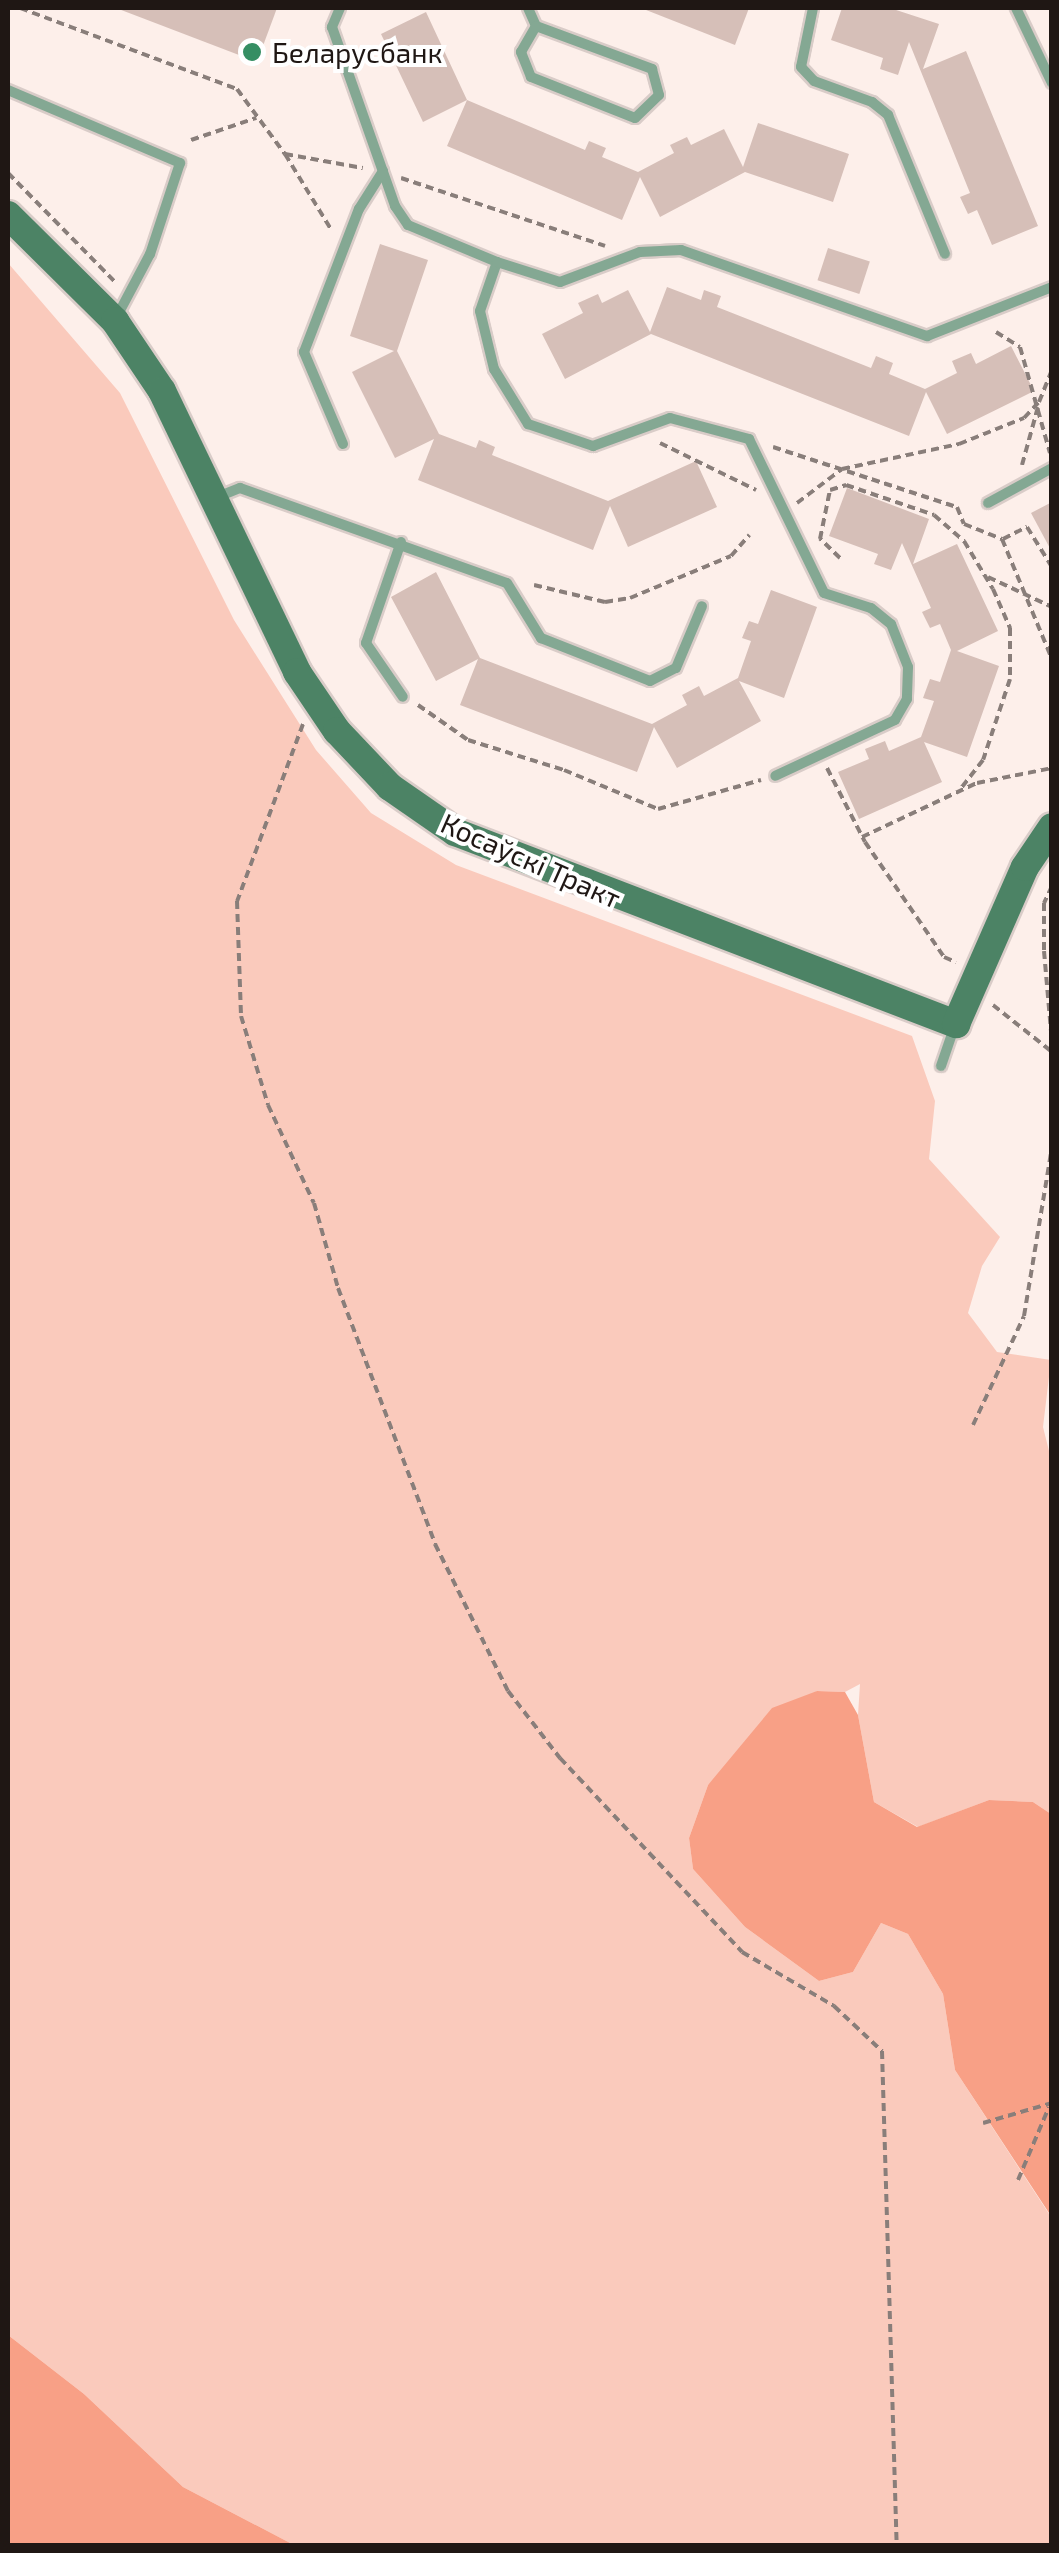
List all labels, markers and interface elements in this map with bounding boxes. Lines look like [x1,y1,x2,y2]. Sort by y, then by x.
place label: Беларусбанк [272,35,443,69]
marker: Беларусбанк [241,41,263,63]
street label: Косаўскі Тракт [436,805,626,915]

